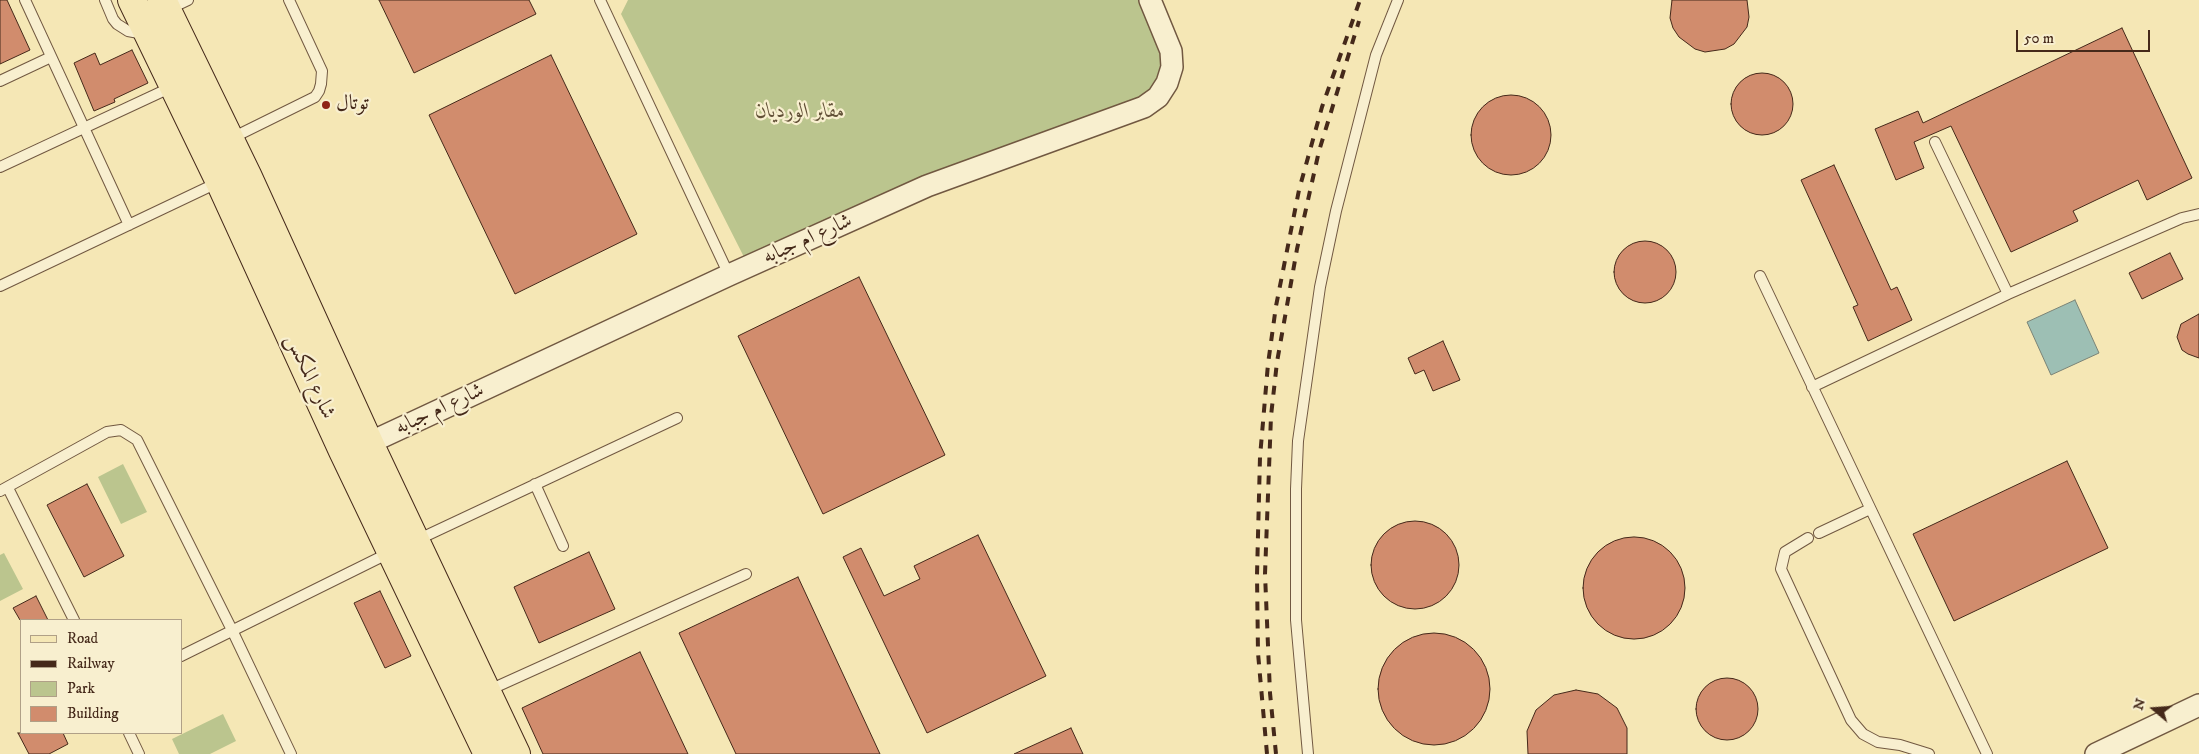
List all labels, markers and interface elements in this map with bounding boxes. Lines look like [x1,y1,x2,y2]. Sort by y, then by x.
scale bar [2019,20,2153,52]
text: 50 m [2024,29,2054,48]
place label: توتال [336,92,369,118]
marker: توتال [320,99,332,111]
park label: مقابر الورديان [755,100,845,126]
street label: شارع ام جبابه [759,209,857,271]
street label: شارع المكس [278,331,340,423]
street label: شارع ام جبابه [392,378,488,442]
legend [20,619,182,734]
text: Road [67,629,98,648]
text: Railway [67,654,115,673]
text: Park [67,679,95,698]
north arrow [2129,684,2179,734]
text: N [2129,696,2150,713]
text: Building [67,704,119,723]

